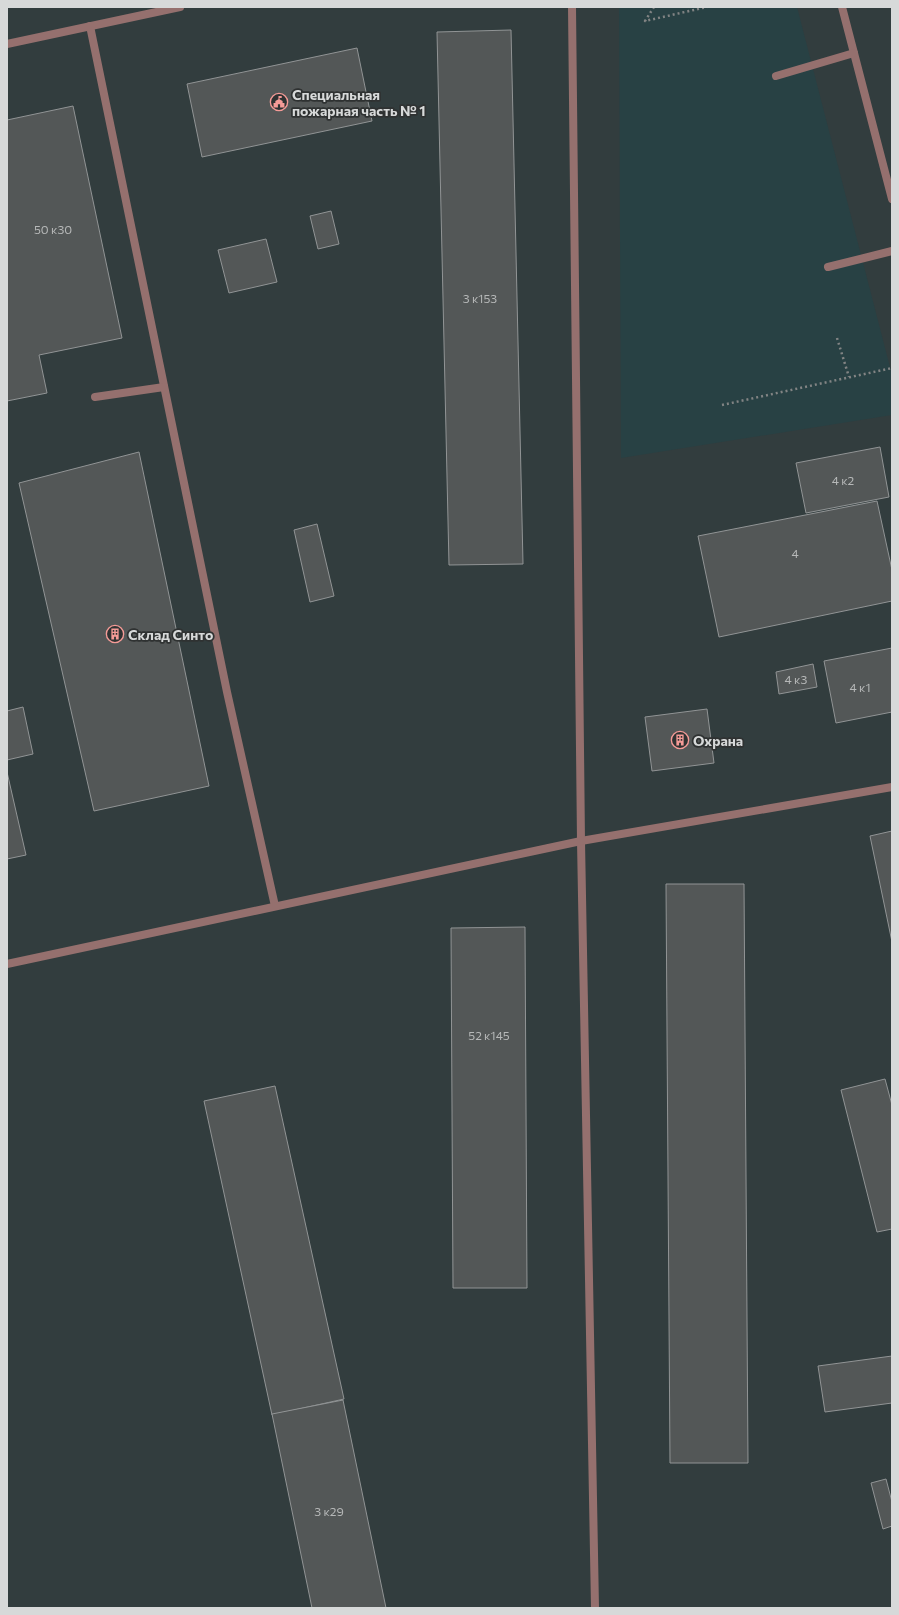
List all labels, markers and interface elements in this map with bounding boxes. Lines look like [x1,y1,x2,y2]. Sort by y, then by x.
place label: Специальная пожарная часть № 1 [292,86,426,119]
public building icon: Специальная пожарная часть № 1 [269,92,289,112]
house number: 50 к30 [34,222,72,236]
house number: 3 к153 [463,291,497,305]
house number: 4 к2 [832,473,855,487]
house number: 4 [791,546,799,560]
building icon: Склад Синто [105,624,125,644]
place label: Склад Синто [128,626,213,643]
house number: 4 к3 [785,672,808,686]
house number: 4 к1 [849,680,871,694]
building icon: Охрана [670,730,690,750]
place label: Охрана [693,732,743,749]
house number: 52 к145 [468,1028,510,1042]
house number: 3 к29 [314,1504,344,1518]

